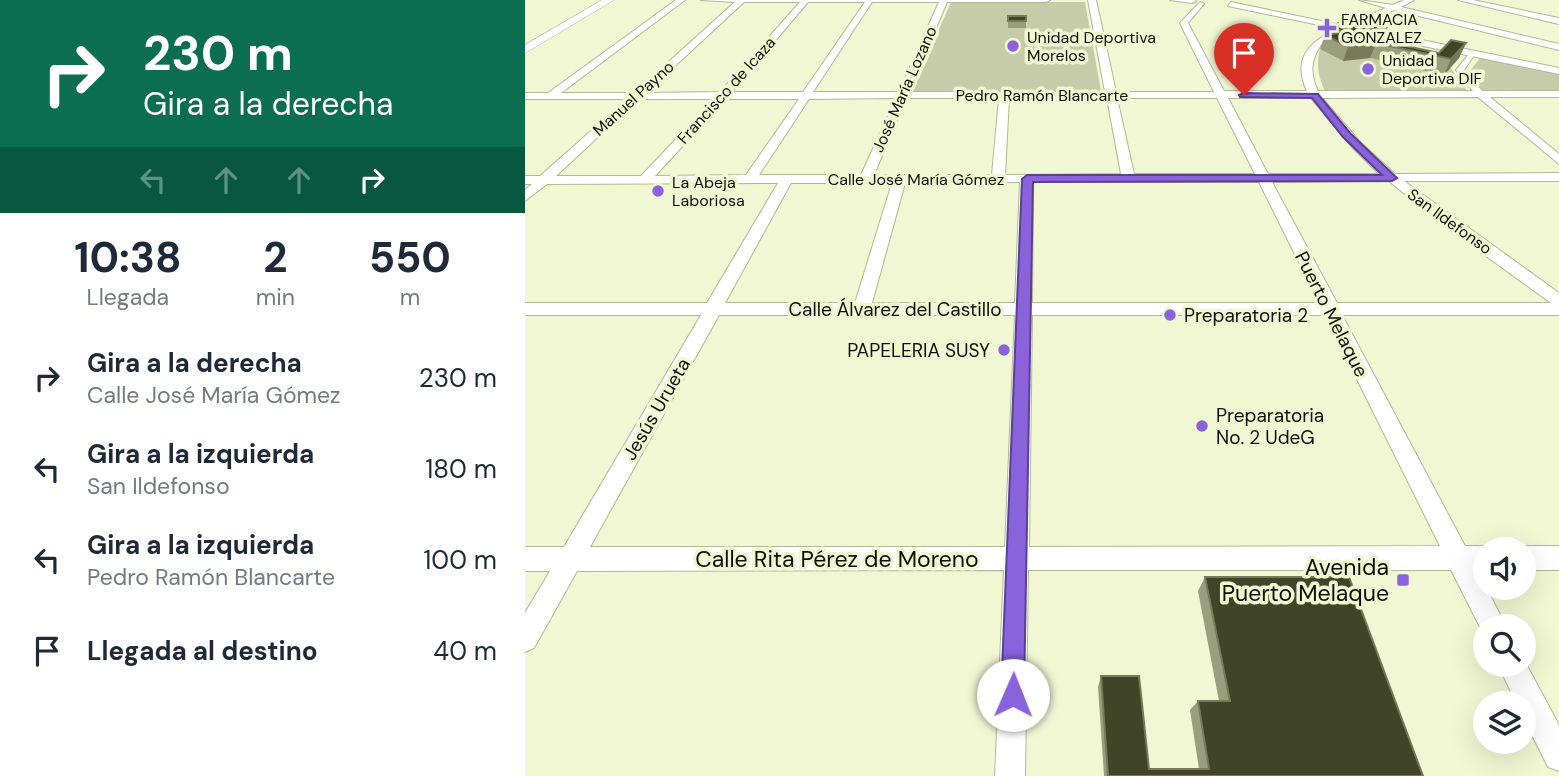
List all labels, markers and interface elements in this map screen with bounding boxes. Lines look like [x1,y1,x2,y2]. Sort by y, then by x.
place label: FARMACIA GONZALEZ [1341,9,1422,48]
marker: FARMACIA GONZALEZ [1319,20,1335,36]
text: 230 m [143,21,293,85]
street label: José María Lozano [867,23,942,155]
pin [1214,23,1274,95]
place label: Unidad Deportiva Morelos [1027,27,1156,66]
icon: right [28,28,119,119]
street label: Francisco de Icaza [673,32,780,148]
icon: arrive [1225,34,1263,72]
marker: Unidad Deportiva Morelos [1005,38,1021,54]
place label: Unidad Deportiva DIF [1382,50,1482,89]
street label: Manuel Payno [588,56,678,140]
marker: Unidad Deportiva DIF [1360,61,1376,77]
text: Gira a la derecha [143,83,393,125]
street label: Pedro Ramón Blancarte [956,85,1128,106]
icon: left [134,161,172,199]
icon: ahead [207,161,245,199]
icon: ahead [280,161,318,199]
icon: right [353,161,391,199]
street label: Calle José María Gómez [828,169,1004,190]
place label: La Abeja Laboriosa [672,172,745,211]
marker: La Abeja Laboriosa [650,183,666,199]
street label: San Ildefonso [1403,184,1496,259]
text: 10:38 [74,230,182,285]
text: 2 [263,230,287,285]
text: 550 [369,230,451,285]
street label: Puerto Melaque [1289,247,1374,381]
text: Llegada [87,282,169,312]
text: min [256,282,295,312]
text: m [400,282,420,312]
street label: Calle Álvarez del Castillo [788,297,1002,322]
place label: Preparatoria 2 [1184,303,1308,328]
marker: Preparatoria 2 [1162,307,1178,323]
place label: PAPELERIA SUSY [847,338,990,363]
marker: PAPELERIA SUSY [996,342,1012,358]
text: Gira a la derecha [87,346,302,380]
street label: Jesús Urueta [617,354,696,465]
icon: right [28,359,66,397]
text: 230 m [419,361,497,395]
text: Calle José María Gómez [87,380,341,410]
place label: Preparatoria No. 2 UdeG [1216,403,1324,450]
marker: Preparatoria No. 2 UdeG [1194,418,1210,434]
text: Gira a la izquierda [87,437,314,471]
icon: left [28,450,66,488]
text: 180 m [425,452,497,486]
text: San Ildefonso [87,471,230,501]
text: Gira a la izquierda [87,528,314,562]
map controls [1473,537,1536,754]
button: sound [1473,537,1536,600]
icon: left [28,541,66,579]
text: 100 m [423,543,497,577]
street label: Calle Rita Pérez de Moreno [695,544,979,574]
place label: Avenida Puerto Melaque [1222,552,1389,608]
text: Pedro Ramón Blancarte [87,562,335,592]
marker: Avenida Puerto Melaque [1395,572,1411,588]
button: search [1473,614,1536,677]
icon: arrive [28,632,66,670]
text: Llegada al destino [87,634,318,668]
text: 40 m [433,634,497,668]
position arrow [976,658,1050,732]
button: layers [1473,691,1536,754]

